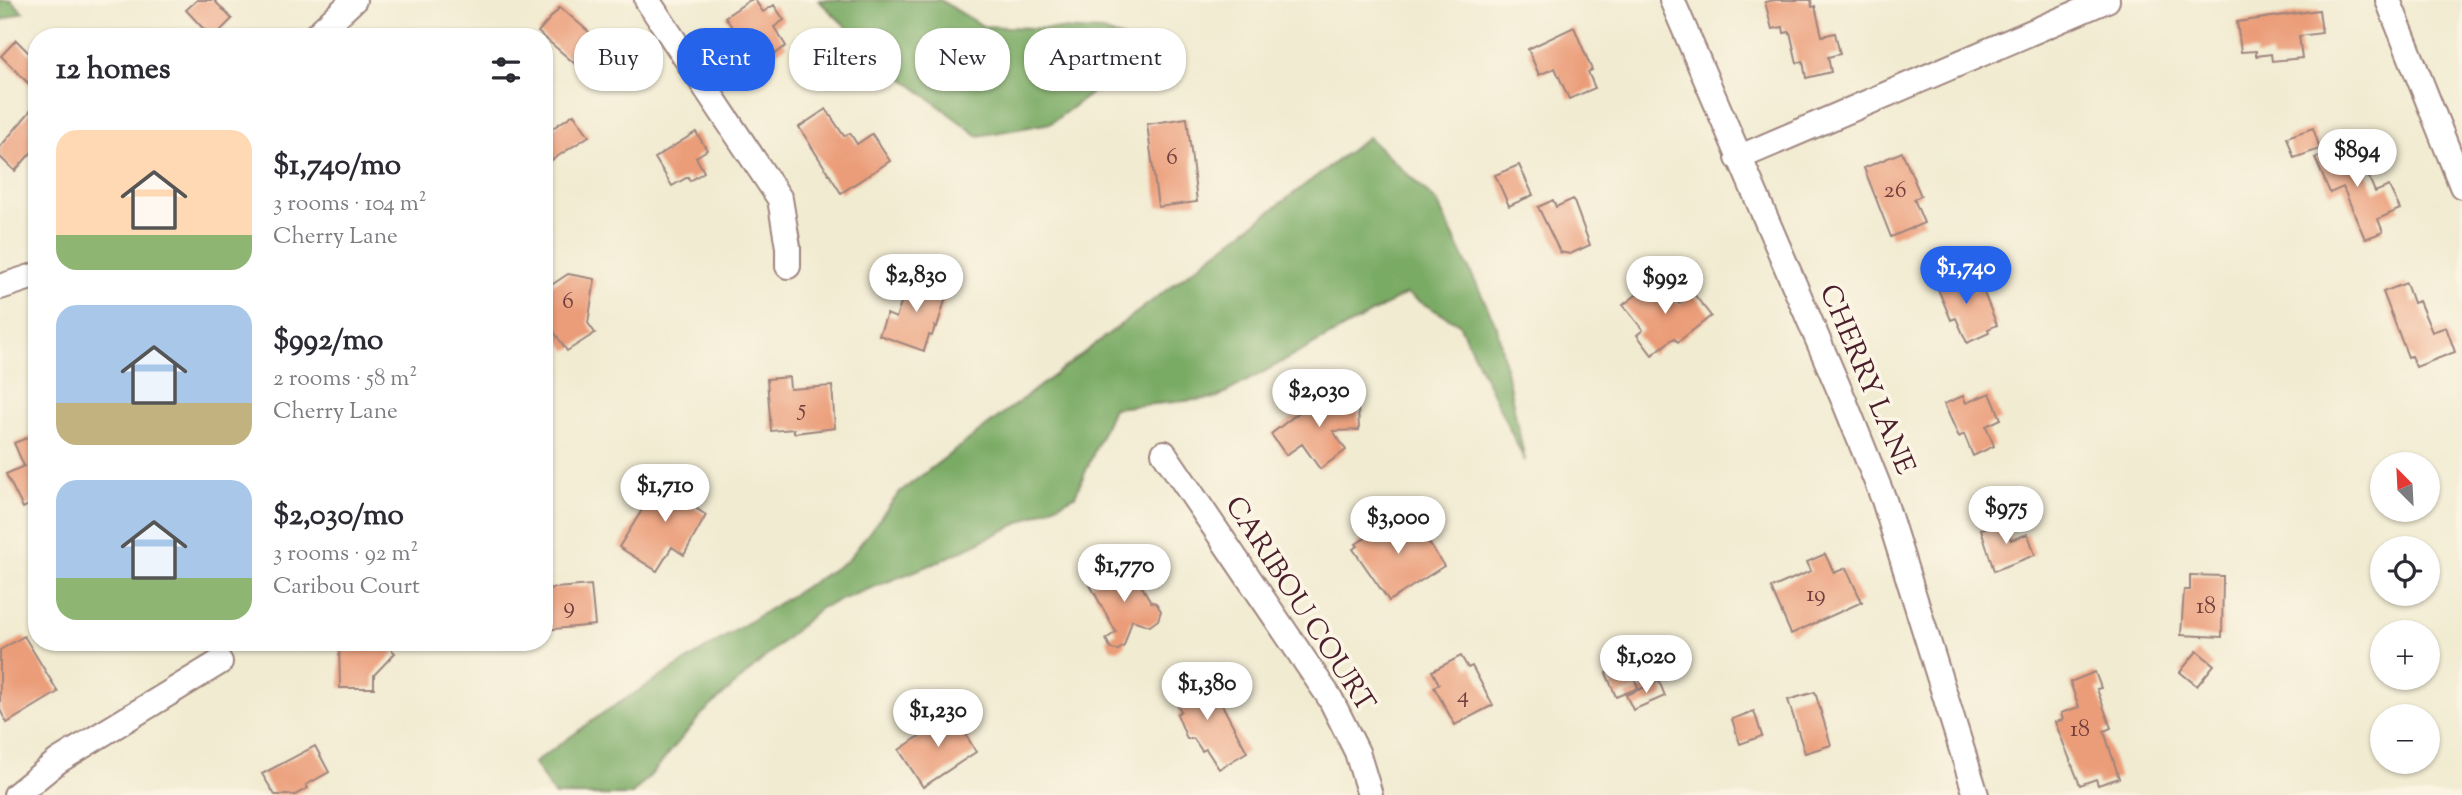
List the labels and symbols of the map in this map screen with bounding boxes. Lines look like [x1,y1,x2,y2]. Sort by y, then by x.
pin: $894 [2316,130,2398,189]
house number: 6 [1166,141,1178,175]
house number: 26 [1883,174,1907,208]
pin: $1,740 [1909,246,2023,306]
pin: $2,830 [859,254,973,314]
pin: $992 [1624,256,1706,316]
street label: CHERRY LANE [1808,279,1924,481]
house number: 6 [562,285,574,319]
pin: $2,030 [1262,370,1376,429]
house number: 5 [796,392,806,426]
north arrow [2370,452,2440,522]
pin: $1,710 [608,464,722,524]
pin: $975 [1965,486,2047,546]
street label: CARIBOU COURT [1214,489,1384,721]
pin: $3,000 [1341,496,1455,556]
pin: $1,770 [1067,544,1181,604]
house number: 19 [1806,578,1826,612]
house number: 9 [563,590,575,624]
house number: 18 [2196,590,2216,624]
pin: $1,020 [1589,636,1703,695]
pin: $1,380 [1150,662,1264,722]
house number: 4 [1457,679,1469,713]
pin: $1,230 [881,690,995,749]
house number: 18 [2070,713,2090,747]

